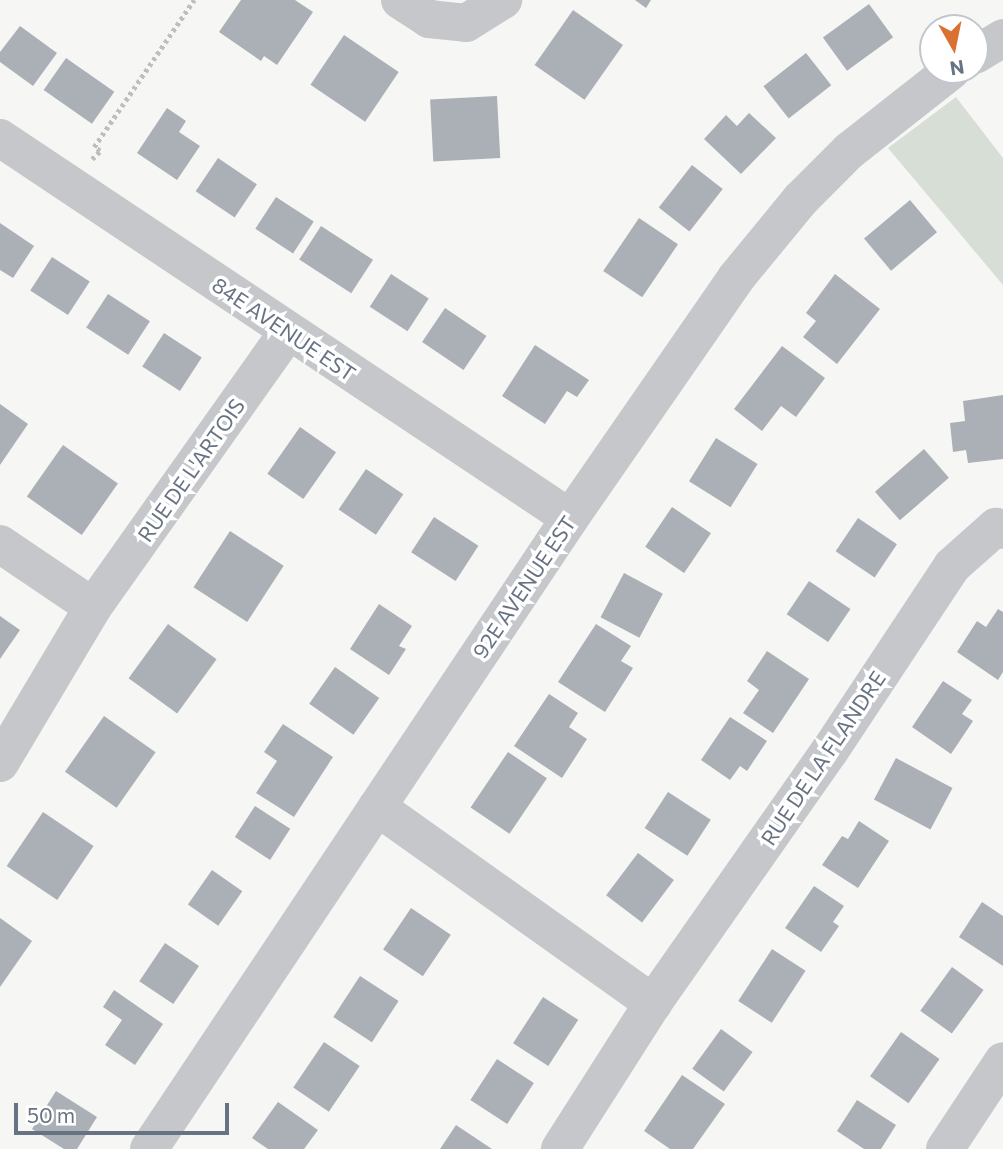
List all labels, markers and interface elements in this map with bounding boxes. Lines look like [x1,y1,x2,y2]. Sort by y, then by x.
north arrow [919,14,989,84]
text: N [948,56,966,81]
street label: 84E AVENUE EST [208,272,360,386]
street label: RUE DE L'ARTOIS [132,394,250,546]
street label: 92E AVENUE EST [467,511,581,663]
street label: RUE DE LA FLANDRE [755,666,891,850]
scale bar [18,1090,233,1134]
text: 50 m [27,1102,75,1127]

